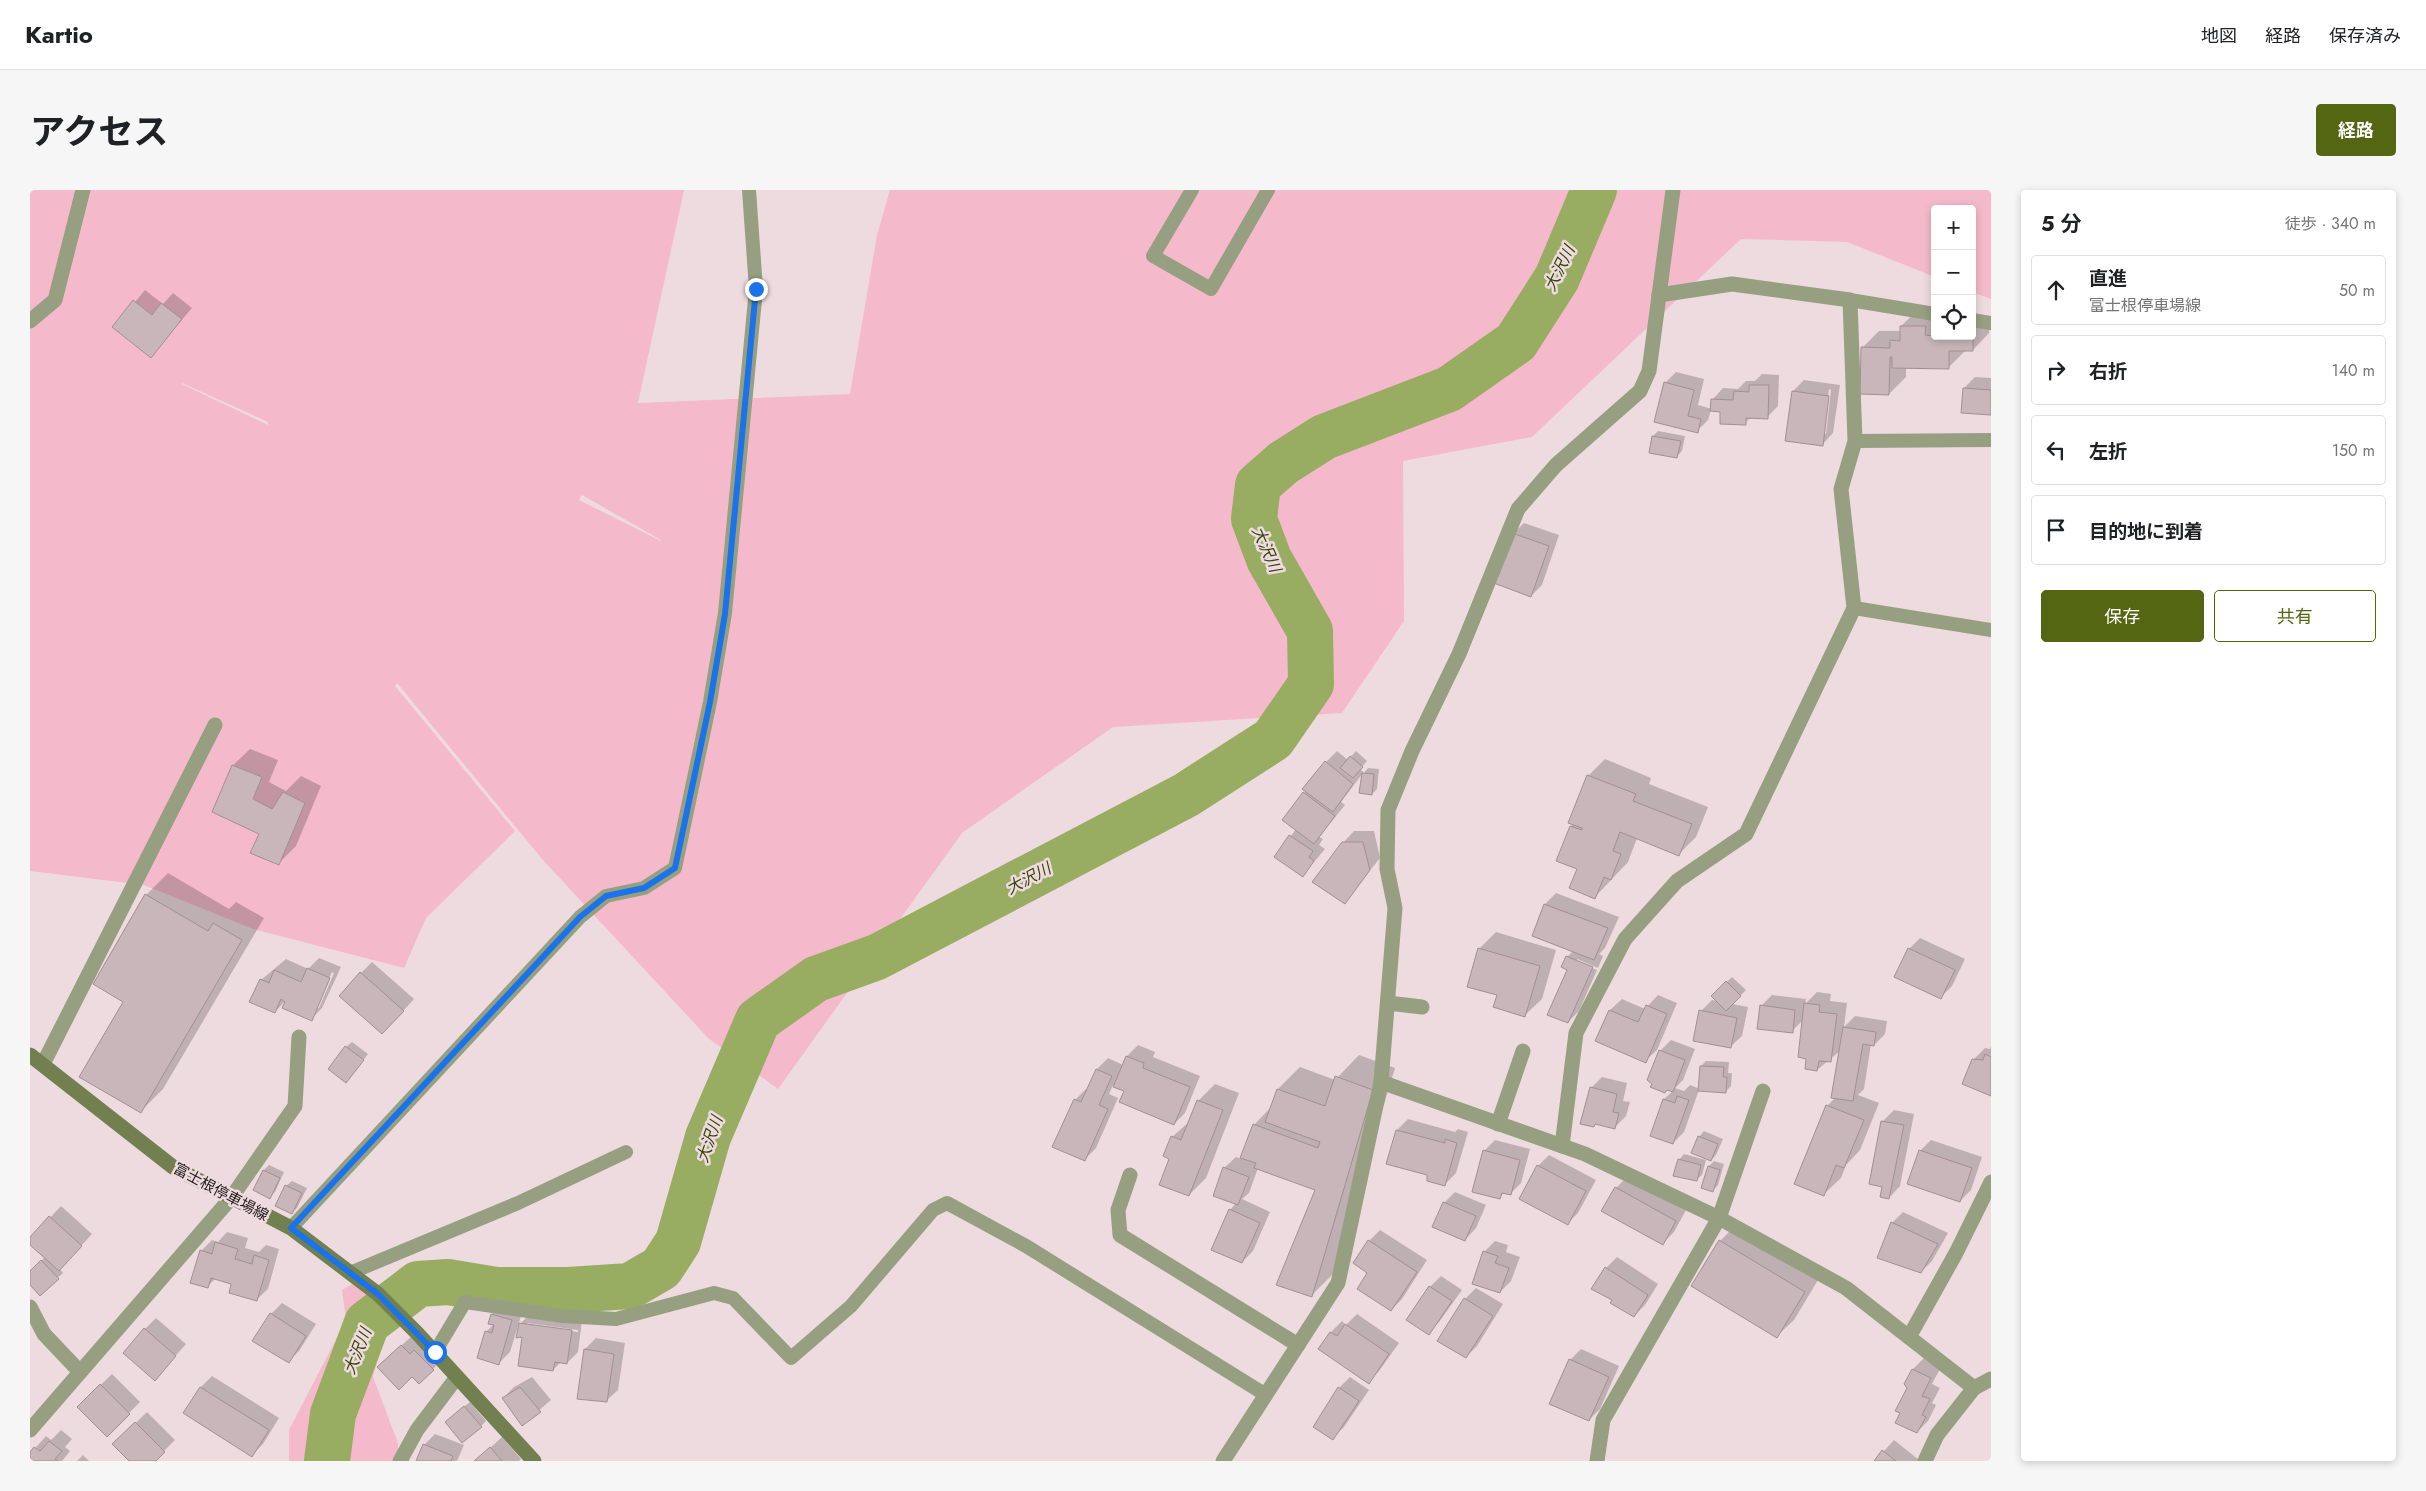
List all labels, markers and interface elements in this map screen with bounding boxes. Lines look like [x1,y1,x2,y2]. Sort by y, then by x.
text: Kartio [25,17,93,52]
text: 地図 [2201,23,2237,49]
text: 経路 [2265,23,2301,49]
text: 保存済み [2329,23,2401,49]
button: 経路 [2316,104,2396,156]
text: アクセス [30,107,168,157]
map controls [1931,205,1976,340]
button: + [1931,205,1976,250]
text: 5 分 [2041,209,2082,239]
text: 徒歩 · 340 m [2285,212,2376,235]
water label: 大沢川 [1539,240,1581,295]
button: − [1931,250,1976,295]
text: 直進 [2089,265,2127,292]
icon: ahead [2042,276,2070,304]
route end [745,278,768,301]
text: 50 m [2339,279,2375,302]
text: 富士根停車場線 [2089,294,2201,317]
button: locate [1931,295,1976,340]
icon: right [2042,356,2070,384]
text: 右折 [2089,358,2127,385]
text: 140 m [2332,359,2375,382]
icon: left [2042,436,2070,464]
text: 左折 [2089,438,2127,465]
text: 150 m [2332,439,2375,462]
icon: arrive [2042,516,2070,544]
text: 目的地に到着 [2089,518,2203,545]
water label: 大沢川 [1246,523,1288,578]
button: 保存 [2041,590,2204,642]
button: 共有 [2214,590,2376,642]
water label: 大沢川 [1002,856,1057,900]
water label: 大沢川 [691,1111,729,1166]
street label: 富士根停車場線 [169,1158,273,1226]
water label: 大沢川 [338,1323,378,1378]
route start [424,1341,447,1364]

